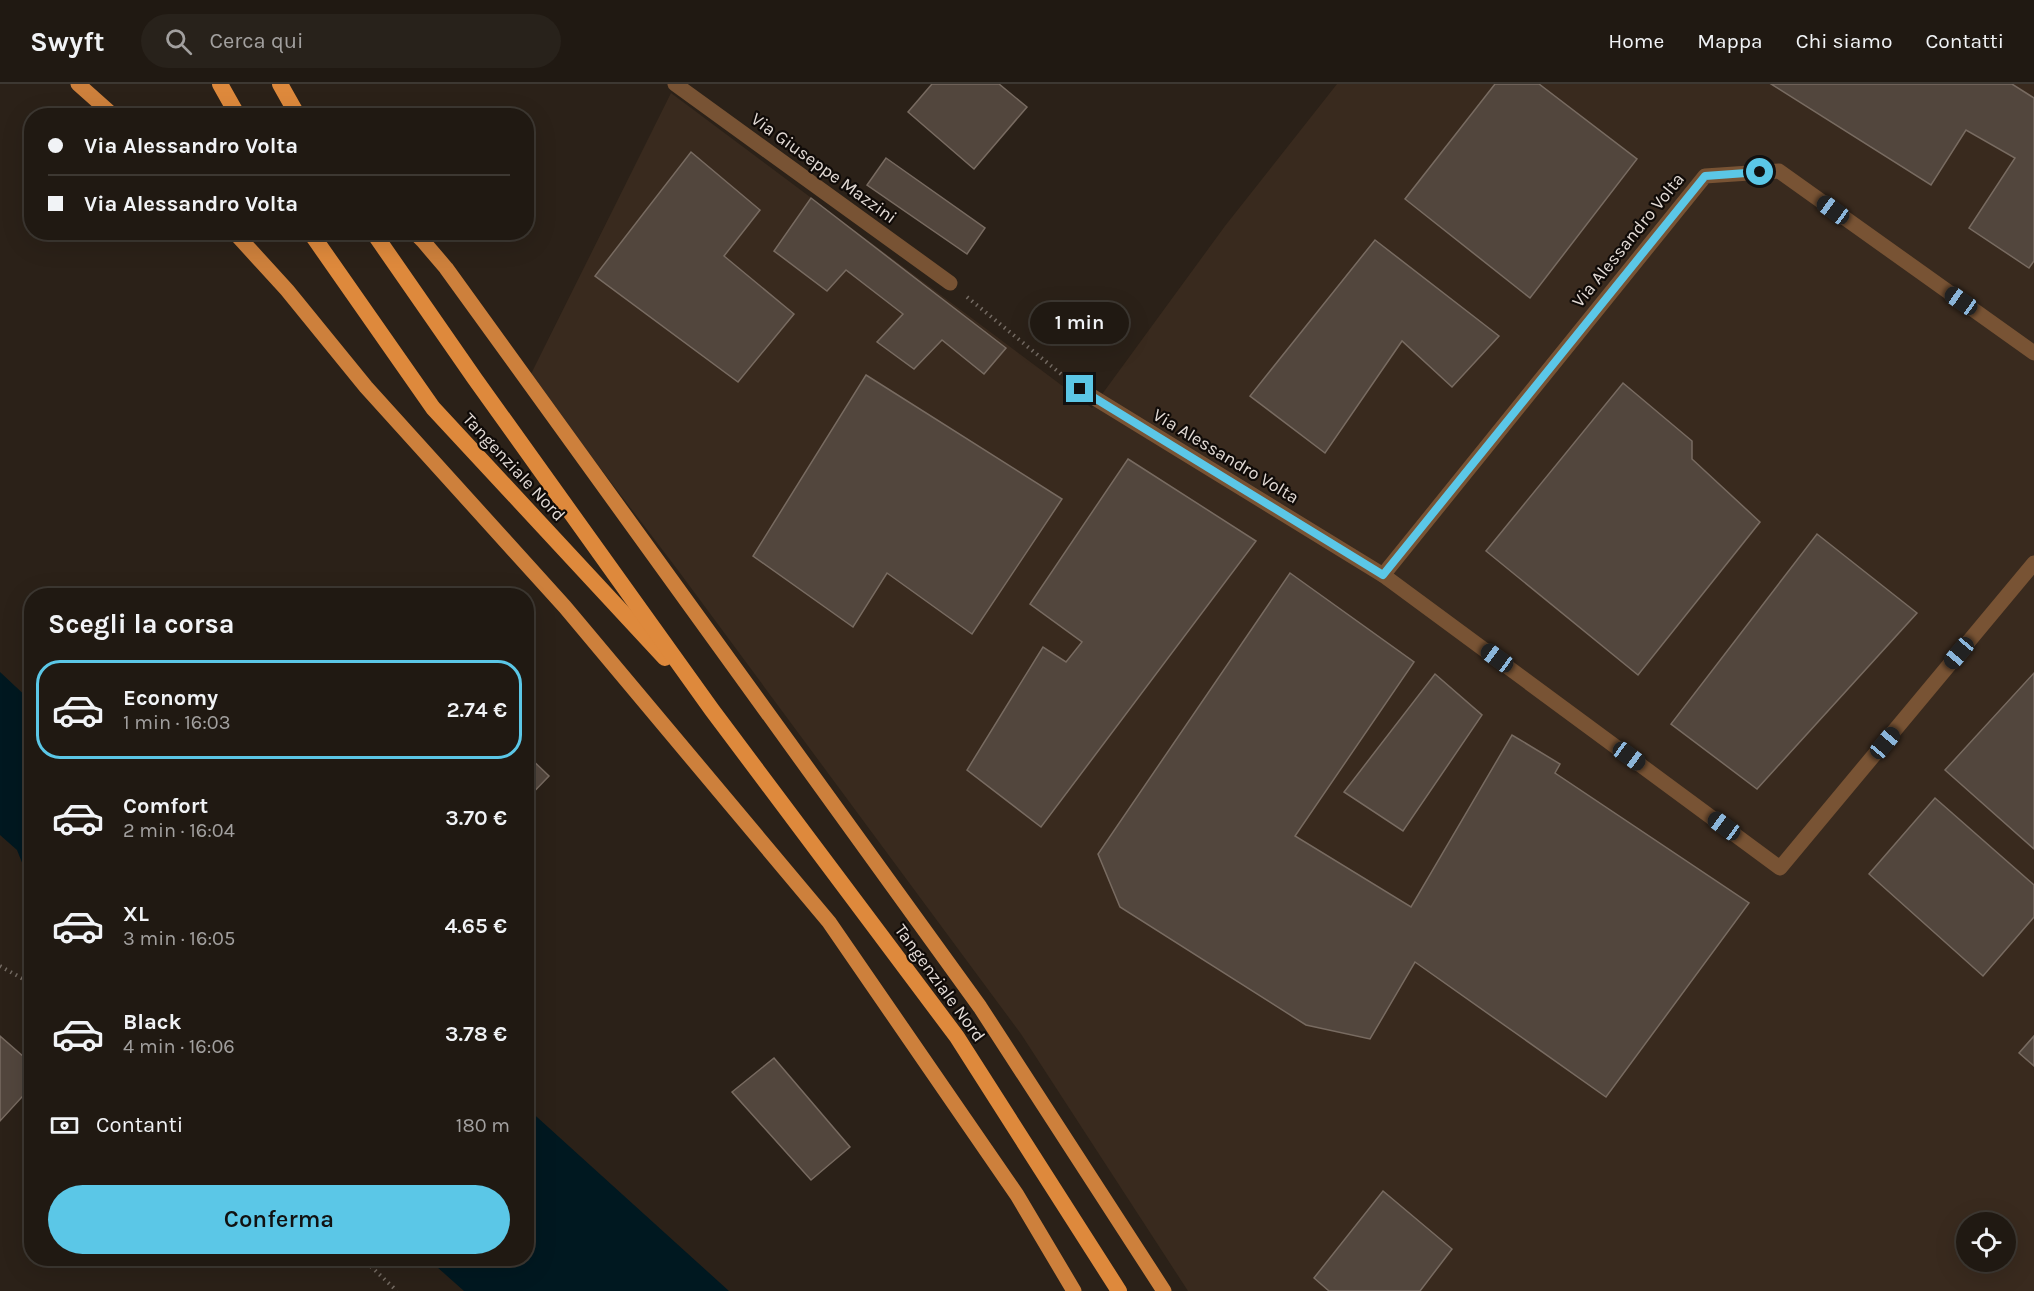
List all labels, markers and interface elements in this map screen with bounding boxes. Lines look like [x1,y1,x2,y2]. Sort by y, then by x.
search box [141,14,561,68]
text: Swyft [30,25,105,58]
icon: search [162,25,195,58]
text: Cerca qui [210,28,304,54]
text: Home [1608,29,1664,53]
text: Mappa [1697,29,1763,53]
text: Chi siamo [1796,29,1892,53]
text: Contatti [1925,29,2004,53]
street label: Via Giuseppe Mazzini [747,108,901,228]
text: Via Alessandro Volta [84,133,298,159]
route start [1746,158,1773,185]
street label: Via Alessandro Volta [1567,168,1689,312]
text: Via Alessandro Volta [84,191,298,217]
car [1813,192,1853,228]
car [1941,283,1981,319]
callout: 1 min [1030,302,1130,344]
text: 1 min [1055,311,1104,334]
route end [1066,375,1093,402]
street label: Via Alessandro Volta [1149,404,1303,508]
street label: Tangenziale Nord [458,408,570,526]
text: Scegli la corsa [48,608,235,640]
car [1941,633,1977,673]
car [1477,640,1517,676]
icon: car [51,683,105,737]
text: Economy [123,685,218,711]
text: 2.74 € [446,697,507,723]
text: 1 min · 16:03 [123,711,231,734]
car [1867,723,1903,763]
car [1609,738,1649,774]
icon: car [51,791,105,845]
text: Comfort [123,793,208,819]
text: 3.70 € [445,805,507,831]
car [1704,808,1744,844]
text: 2 min · 16:04 [123,819,235,842]
icon: car [51,899,105,953]
text: XL [123,901,149,927]
text: 4.65 € [444,913,507,939]
street label: Tangenziale Nord [890,920,990,1046]
text: 3 min · 16:05 [123,927,235,950]
icon: car [51,1007,105,1061]
text: Black [123,1009,182,1035]
text: 3.78 € [445,1021,507,1047]
text: 4 min · 16:06 [123,1035,235,1058]
icon: cash [48,1109,81,1142]
text: Contanti [96,1112,183,1138]
text: 180 m [456,1114,510,1137]
button: Conferma [48,1185,510,1254]
map controls [1956,1212,2016,1272]
button: locate [1956,1212,2016,1272]

